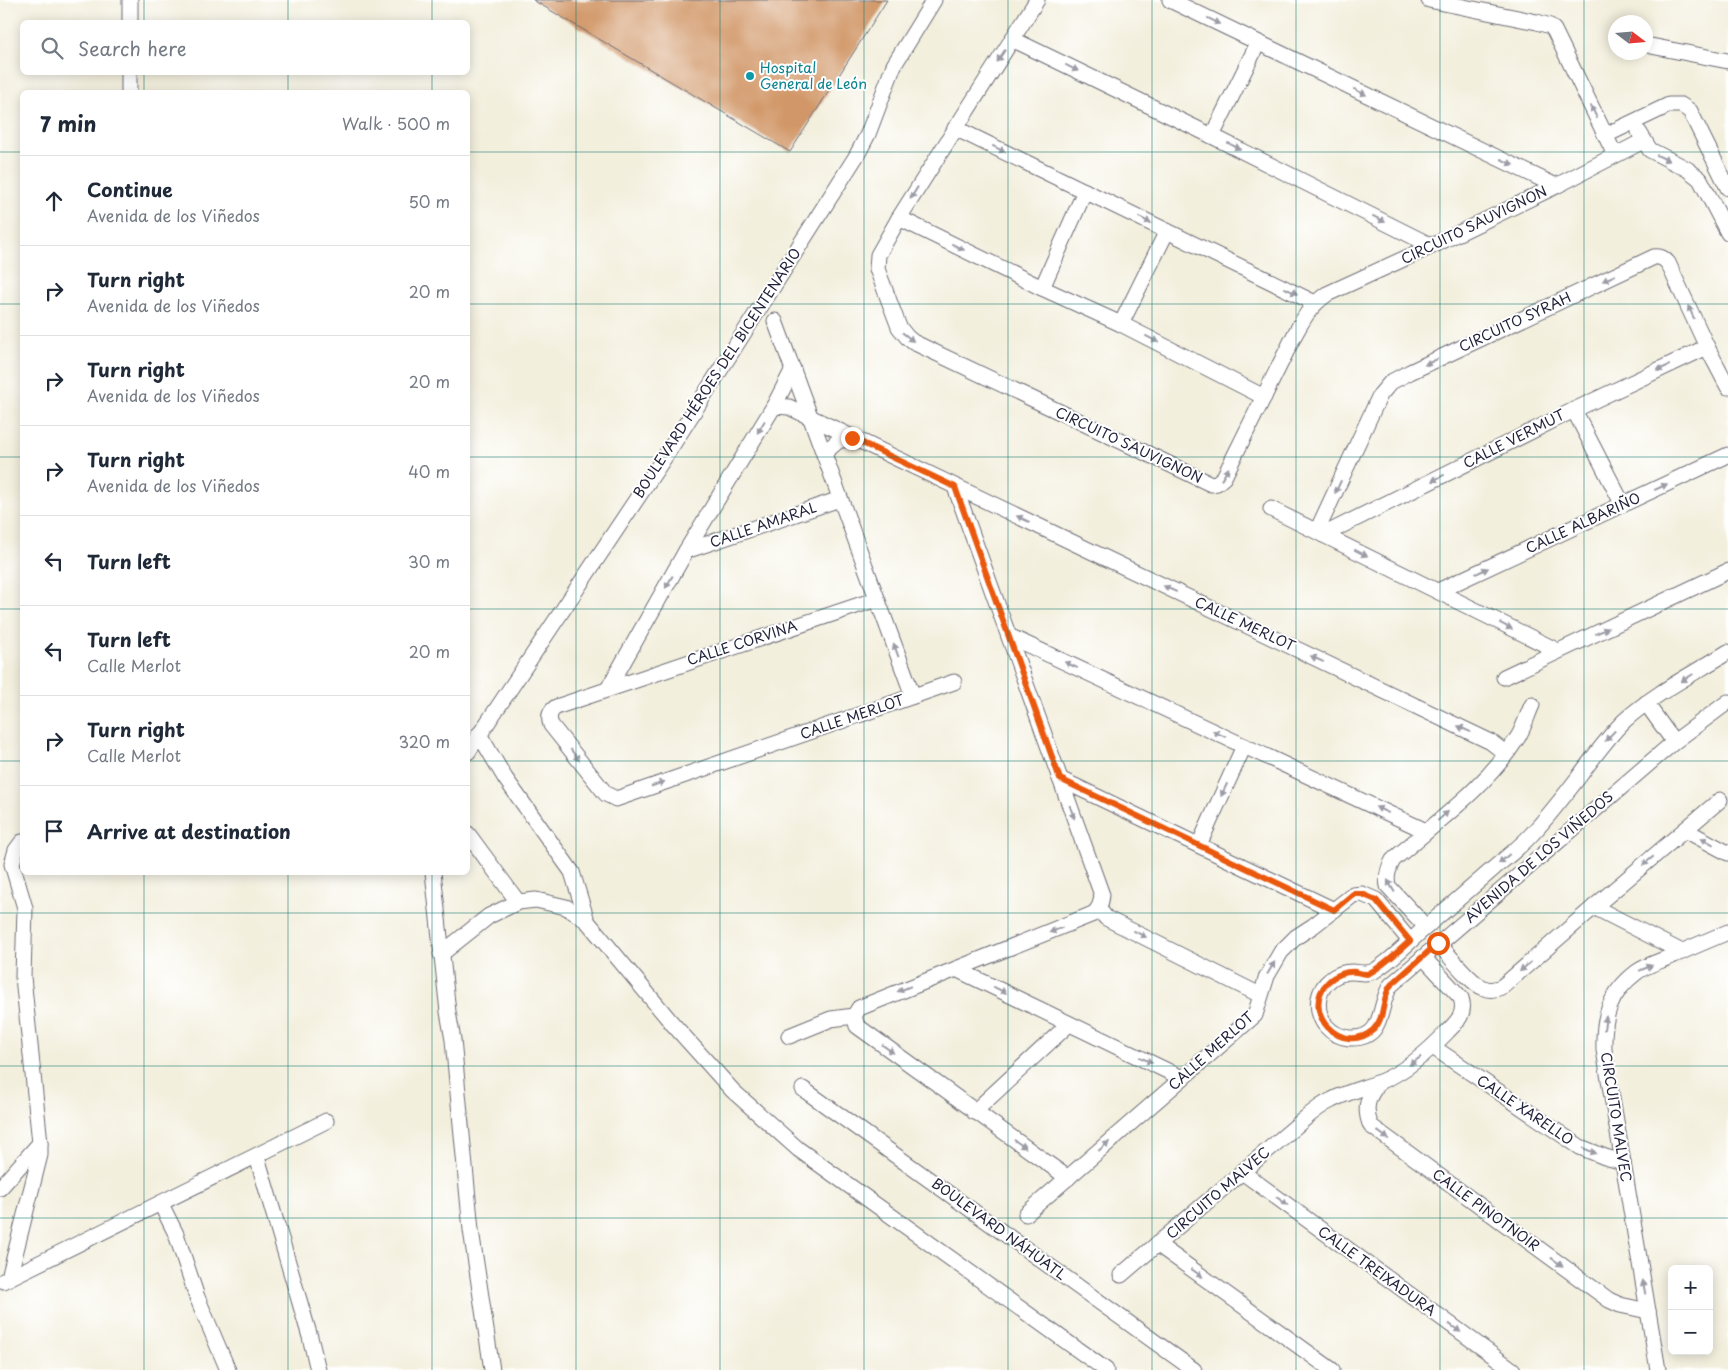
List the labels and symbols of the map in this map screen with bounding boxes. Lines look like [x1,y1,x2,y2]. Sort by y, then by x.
north arrow [1608,15,1653,60]
one-way arrow [1207,18,1221,26]
one-way arrow [996,49,1006,62]
place label: Hospital General de León [760,57,867,94]
one-way arrow [1065,64,1079,72]
marker: Hospital General de León [744,70,756,82]
one-way arrow [1353,88,1367,96]
one-way arrow [1590,104,1598,119]
one-way arrow [1226,142,1241,151]
one-way arrow [992,145,1006,153]
one-way arrow [1656,154,1670,162]
one-way arrow [1500,158,1514,166]
street label: CIRCUITO SAUVIGNON [1397,180,1550,269]
one-way arrow [909,186,919,200]
one-way arrow [1372,215,1386,223]
one-way arrow [1138,216,1152,224]
one-way arrow [951,243,965,251]
street label: BOULEVARD HÉROES DEL BICENTENARIO [628,244,806,502]
one-way arrow [1602,274,1616,282]
street label: CIRCUITO SYRAH [1455,286,1574,357]
one-way arrow [1284,288,1298,296]
one-way arrow [1686,305,1694,319]
one-way arrow [901,332,915,342]
one-way arrow [1145,335,1159,343]
one-way arrow [1424,358,1438,366]
one-way arrow [1656,364,1670,372]
street label: CIRCUITO SAUVIGNON [1052,401,1206,488]
street label: CALLE VERMUT [1459,404,1569,473]
one-way arrow [756,421,765,434]
route end [841,427,864,450]
one-way arrow [1220,467,1229,481]
one-way arrow [1431,474,1445,482]
one-way arrow [1334,480,1342,494]
one-way arrow [1653,483,1668,491]
street label: CALLE ALBARIÑO [1522,487,1644,558]
street label: CALLE AMARAL [707,496,819,553]
one-way arrow [1016,515,1030,523]
one-way arrow [1354,550,1368,558]
one-way arrow [1475,566,1489,574]
one-way arrow [664,575,673,588]
one-way arrow [1163,585,1177,593]
street label: CALLE MERLOT [1191,591,1299,656]
street label: CALLE CORVINA [684,615,800,670]
one-way arrow [1499,622,1513,630]
one-way arrow [1594,626,1609,635]
one-way arrow [892,642,900,657]
one-way arrow [1310,654,1324,662]
one-way arrow [1064,661,1079,669]
one-way arrow [1680,673,1693,682]
street label: CALLE MERLOT [797,689,907,744]
one-way arrow [1456,724,1471,733]
one-way arrow [1211,730,1226,738]
one-way arrow [1604,730,1616,742]
one-way arrow [569,748,580,761]
one-way arrow [651,780,666,787]
one-way arrow [1220,783,1228,798]
street label: AVENIDA DE LOS VIÑEDOS [1460,786,1618,927]
one-way arrow [1069,805,1076,820]
one-way arrow [1375,806,1389,814]
one-way arrow [1436,811,1449,822]
one-way arrow [1699,837,1714,845]
one-way arrow [1499,853,1511,865]
one-way arrow [1642,855,1654,866]
one-way arrow [1387,879,1395,894]
one-way arrow [1048,927,1063,934]
one-way arrow [1132,930,1147,939]
route start [1427,932,1450,955]
one-way arrow [1267,961,1276,974]
one-way arrow [1519,961,1531,972]
one-way arrow [1639,963,1653,971]
one-way arrow [897,986,911,994]
one-way arrow [992,986,1007,994]
street label: CALLE MERLOT [1163,1006,1259,1095]
one-way arrow [1601,1015,1609,1031]
one-way arrow [881,1044,895,1054]
street label: CIRCUITO MALVEC [1596,1050,1637,1183]
one-way arrow [1409,1056,1422,1067]
one-way arrow [1139,1057,1153,1065]
street label: CALLE XARELLO [1473,1069,1578,1150]
one-way arrow [1376,1130,1390,1140]
one-way arrow [1013,1139,1027,1149]
one-way arrow [1098,1140,1110,1152]
street label: CIRCUITO MALVEC [1161,1142,1274,1244]
one-way arrow [1583,1147,1598,1155]
street label: CALLE PINOTNOIR [1428,1163,1544,1256]
street label: BOULEVARD NÁHUATL [928,1172,1071,1285]
one-way arrow [1275,1196,1288,1206]
street label: CALLE TREIXADURA [1314,1221,1441,1321]
one-way arrow [1550,1257,1564,1267]
one-way arrow [1190,1268,1204,1278]
one-way arrow [1639,1279,1647,1295]
one-way arrow [1448,1323,1462,1333]

